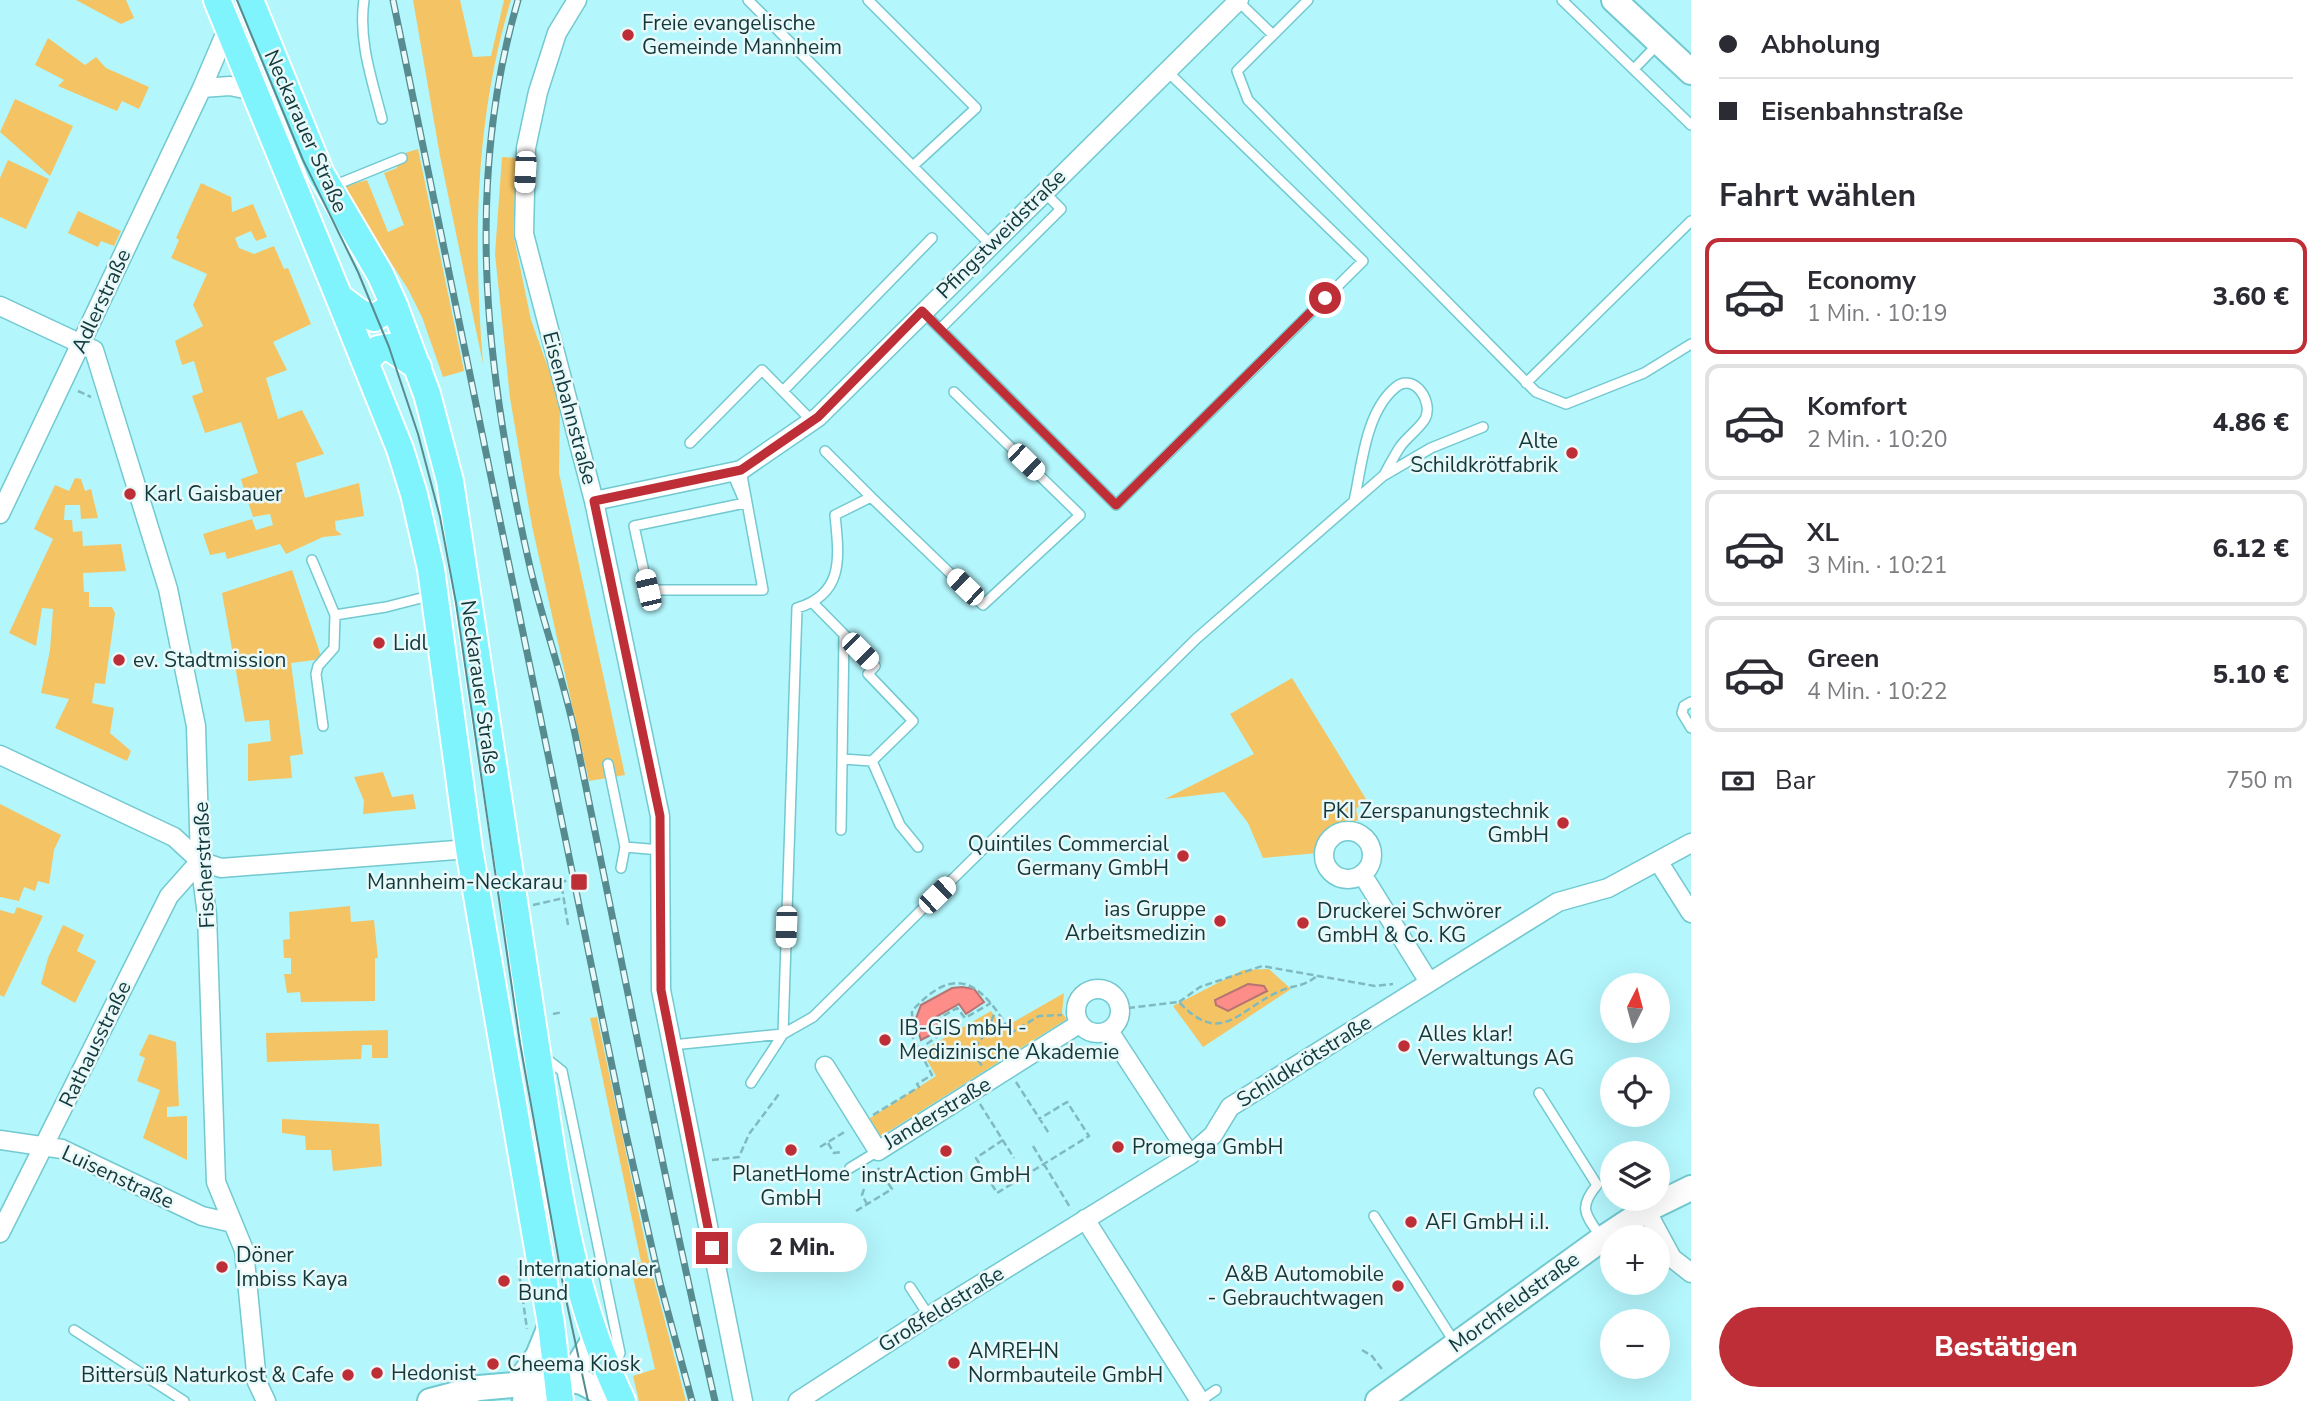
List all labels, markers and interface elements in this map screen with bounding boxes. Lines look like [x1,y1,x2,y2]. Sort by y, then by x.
place label: Freie evangelische Gemeinde Mannheim [642,9,842,61]
marker: Freie evangelische Gemeinde Mannheim [620,27,636,43]
text: Abholung [1761,27,1880,62]
street label: Neckarauer Straße [258,45,354,217]
text: Eisenbahnstraße [1761,94,1963,129]
car [514,150,537,194]
street label: Pfingstweidstraße [930,163,1072,305]
text: Fahrt wählen [1719,174,1916,217]
street label: Adlerstraße [65,244,137,358]
text: Economy [1807,263,1916,298]
icon: car [1723,265,1786,328]
text: 3.60 € [2213,279,2289,314]
route start [1309,282,1341,314]
text: 1 Min. · 10:19 [1807,298,1948,329]
street label: Eisenbahnstraße [536,328,604,488]
text: Komfort [1807,389,1907,424]
icon: car [1723,391,1786,454]
text: 4.86 € [2213,405,2289,440]
text: 2 Min. · 10:20 [1807,424,1948,455]
place label: Alte Schildkrötfabrik [1410,427,1558,479]
car [1004,440,1049,484]
marker: Alte Schildkrötfabrik [1564,445,1580,461]
place label: Karl Gaisbauer [144,480,283,508]
marker: Karl Gaisbauer [122,486,138,502]
text: XL [1807,515,1839,550]
icon: car [1723,517,1786,580]
text: 6.12 € [2213,531,2289,566]
text: 3 Min. · 10:21 [1807,550,1948,581]
car [943,565,988,609]
car [634,567,663,613]
street label: Neckarauer Straße [454,598,506,776]
place label: Lidl [393,629,429,657]
car [838,629,883,673]
marker: Lidl [371,635,387,651]
text: Green [1807,641,1880,676]
icon: car [1723,643,1786,706]
place label: ev. Stadtmission [133,646,286,674]
marker: ev. Stadtmission [111,652,127,668]
text: 5.10 € [2213,657,2289,692]
text: 4 Min. · 10:22 [1807,676,1948,707]
icon: cash [1719,762,1757,800]
text: Bar [1775,763,1816,798]
text: 750 m [2226,765,2293,796]
place label: PKI Zerspanungstechnik GmbH [1322,797,1549,849]
street label: Fischerstraße [187,801,221,929]
marker: PKI Zerspanungstechnik GmbH [1555,815,1571,831]
place label: Quintiles Commercial Germany GmbH [968,830,1170,882]
marker: Quintiles Commercial Germany GmbH [1175,848,1191,864]
place label: Mannheim-Neckarau [367,868,563,896]
marker: Mannheim-Neckarau [569,872,589,892]
car [915,873,960,917]
place label: ias Gruppe Arbeitsmedizin [1065,895,1206,947]
place label: Druckerei Schwörer GmbH & Co. KG [1317,897,1502,949]
car [775,906,798,948]
marker: ias Gruppe Arbeitsmedizin [1212,913,1228,929]
marker: Druckerei Schwörer GmbH & Co. KG [1295,915,1311,931]
north arrow [1600,973,1670,1043]
map controls [1600,973,1670,1379]
street label: Rathausstraße [52,976,138,1112]
street label: Schildkrötstraße [1231,1008,1377,1114]
place label: IB-GIS mbH - Medizinische Akademie [899,1014,1119,1066]
place label: Alles klar! Verwaltungs AG [1417,1020,1574,1072]
marker: IB-GIS mbH - Medizinische Akademie [877,1032,893,1048]
marker: Alles klar! Verwaltungs AG [1396,1038,1412,1054]
button: locate [1600,1057,1670,1127]
street label: Janderstraße [877,1070,996,1157]
place label: Promega GmbH [1132,1133,1284,1161]
street label: Luisenstraße [57,1139,179,1215]
marker: Promega GmbH [1110,1139,1126,1155]
button: layers [1600,1141,1670,1211]
marker: PlanetHome GmbH [783,1142,799,1158]
marker: instrAction GmbH [938,1143,954,1159]
place label: PlanetHome GmbH [732,1160,850,1212]
place label: instrAction GmbH [861,1161,1031,1189]
place label: AFI GmbH i.I. [1425,1208,1549,1236]
marker: AFI GmbH i.I. [1403,1214,1419,1230]
callout: 2 Min. [736,1224,866,1272]
button: + [1600,1225,1670,1295]
route end [696,1232,728,1264]
text: 2 Min. [769,1232,835,1263]
place label: Döner Imbiss Kaya [236,1241,348,1293]
street label: Morchfeldstraße [1443,1245,1585,1359]
place label: Internationaler Bund [518,1255,657,1307]
marker: Döner Imbiss Kaya [214,1259,230,1275]
street label: Großfeldstraße [873,1259,1009,1359]
place label: A&B Automobile - Gebrauchtwagen [1208,1260,1384,1312]
marker: Internationaler Bund [496,1273,512,1289]
marker: A&B Automobile - Gebrauchtwagen [1390,1278,1406,1294]
button: Bestätigen [1719,1307,2293,1387]
button: − [1600,1309,1670,1379]
place label: AMREHN Normbauteile GmbH [968,1337,1163,1389]
place label: Cheema Kiosk [507,1350,641,1378]
marker: AMREHN Normbauteile GmbH [946,1355,962,1371]
marker: Cheema Kiosk [485,1356,501,1372]
place label: Hedonist [391,1359,477,1387]
place label: Bittersüß Naturkost & Cafe [81,1361,334,1389]
marker: Hedonist [369,1365,385,1381]
marker: Bittersüß Naturkost & Cafe [340,1367,356,1383]

